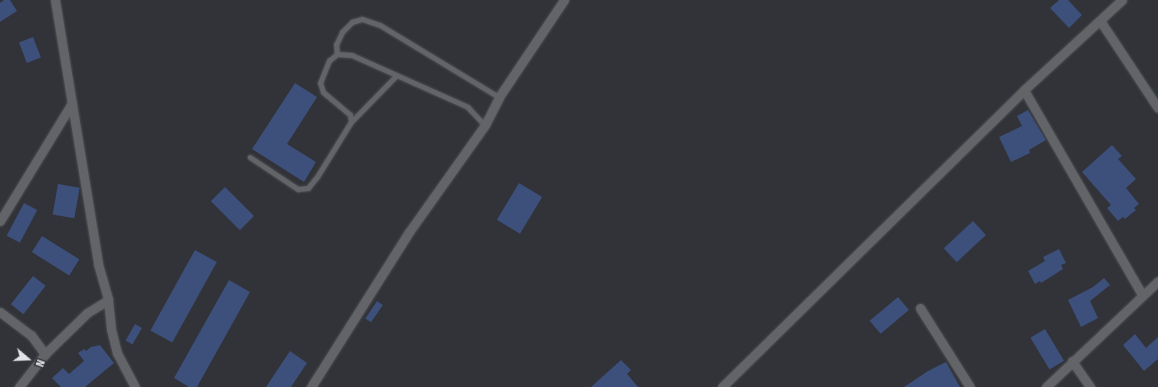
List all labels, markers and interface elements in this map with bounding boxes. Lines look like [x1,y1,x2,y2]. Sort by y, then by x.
north arrow [8,339,48,379]
text: N [33,358,47,368]

